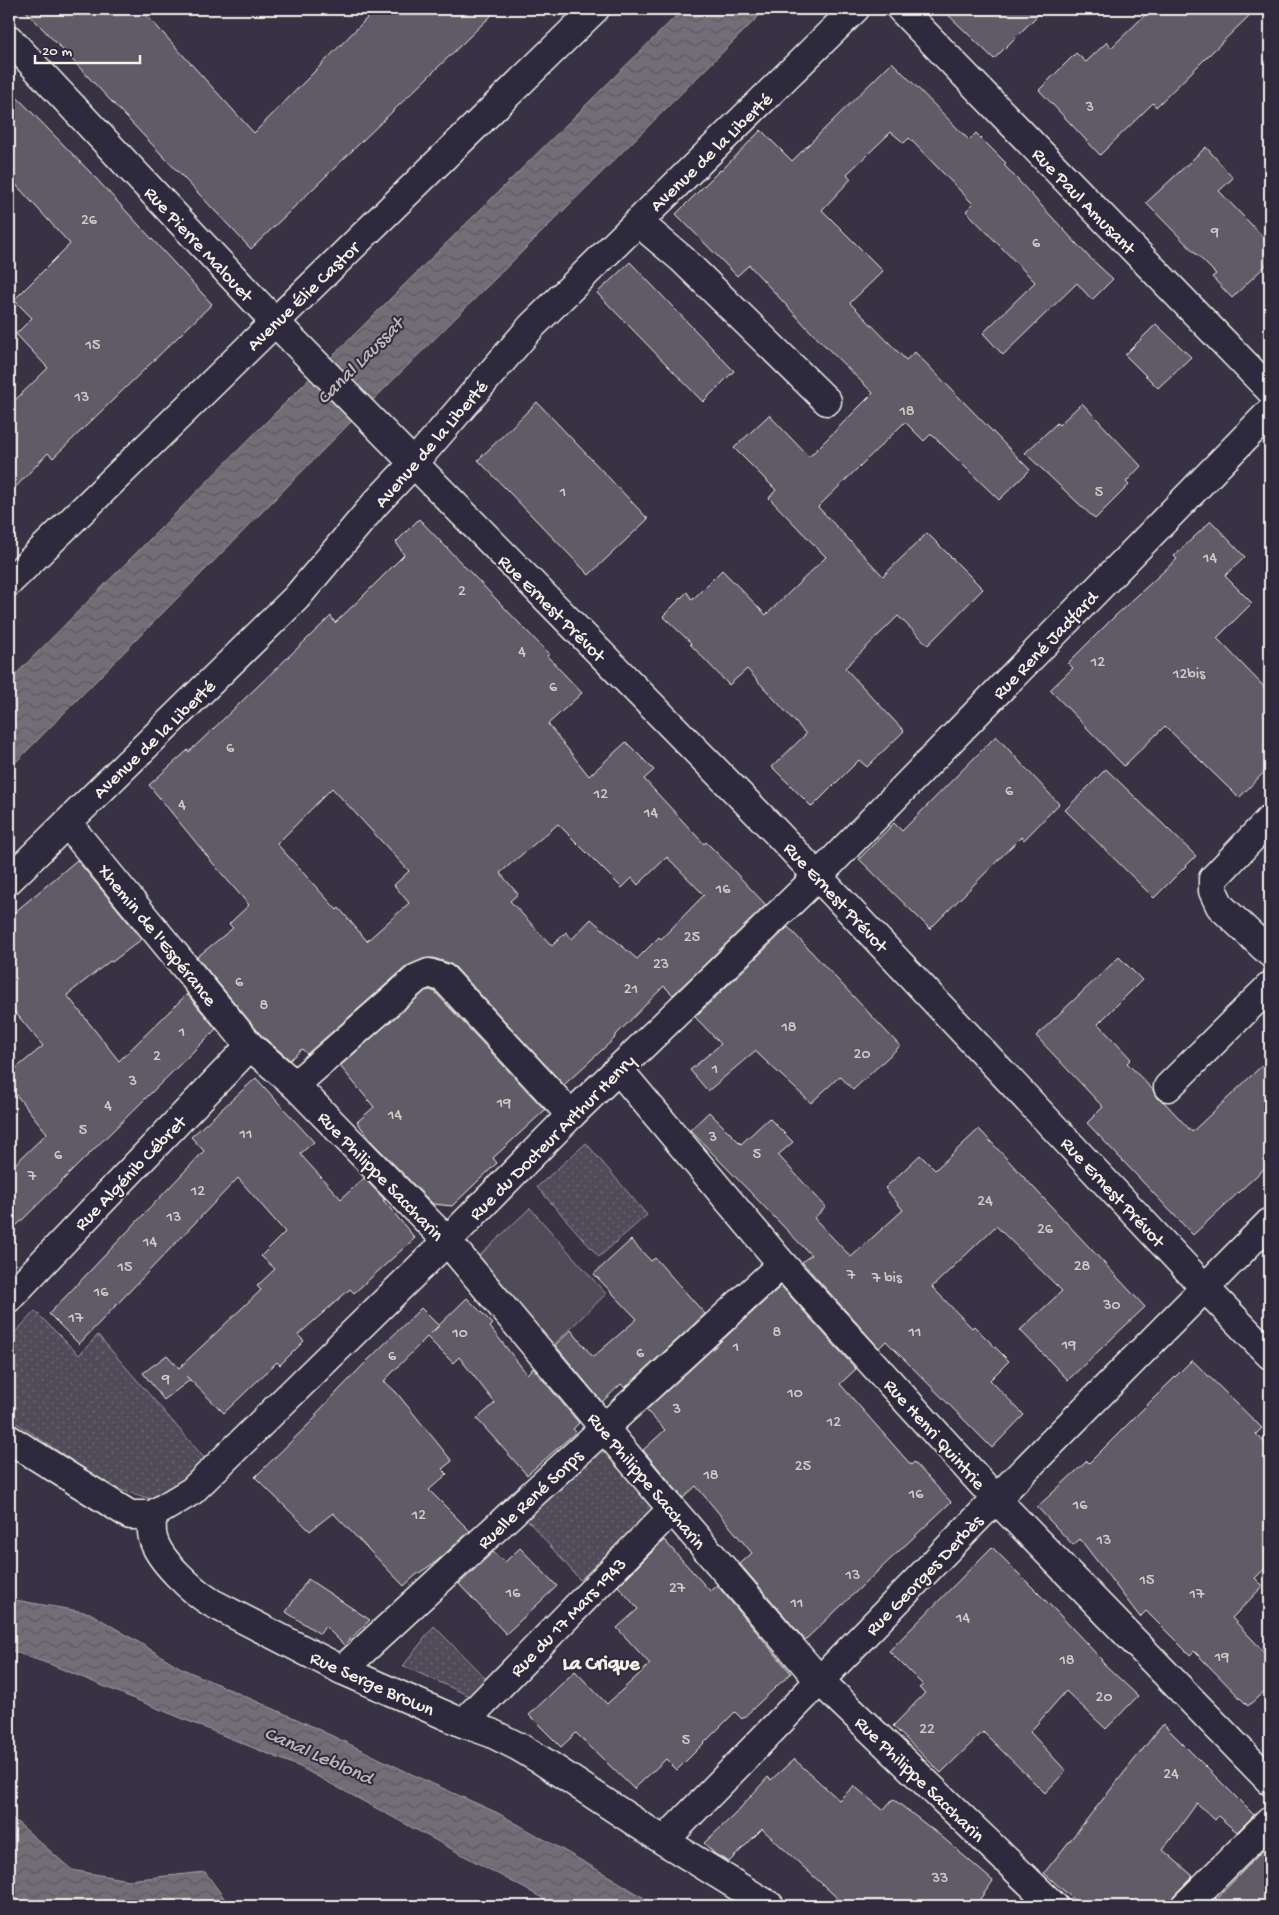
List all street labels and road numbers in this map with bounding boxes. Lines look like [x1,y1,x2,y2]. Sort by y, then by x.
street label: Avenue de la Liberté [646,89,779,218]
street label: Rue Paul Amusant [1026,144,1141,262]
street label: Rue Pierre Malouet [138,183,258,310]
street label: Avenue Élie Castor [243,236,367,357]
street label: Avenue de la Liberté [371,377,494,514]
street label: Rue Ernest Prévot [492,551,611,670]
street label: Rue René Jadfard [989,586,1105,706]
street label: Avenue de la Liberté [89,676,222,805]
street label: Rue Ernest Prévot [777,838,893,960]
street label: Xhemin de l'Espérance [91,860,221,1012]
street label: Rue du Docteur Arthur Henry [465,1050,642,1226]
street label: Rue Philippe Saccharin [311,1108,448,1247]
street label: Rue Algénib Cébret [71,1110,194,1237]
street label: Rue Ernest Prévot [1054,1133,1170,1255]
street label: Rue Henri Quintrie [878,1375,989,1496]
street label: Rue Philippe Saccharin [581,1409,709,1556]
street label: Ruelle René Sorps [474,1445,590,1555]
street label: Rue Georges Derbès [862,1510,990,1642]
street label: Rue du 17 Mars 1943 [506,1554,633,1683]
street label: Rue Serge Brown [306,1648,437,1723]
street label: Rue Philippe Saccharin [849,1712,988,1849]

